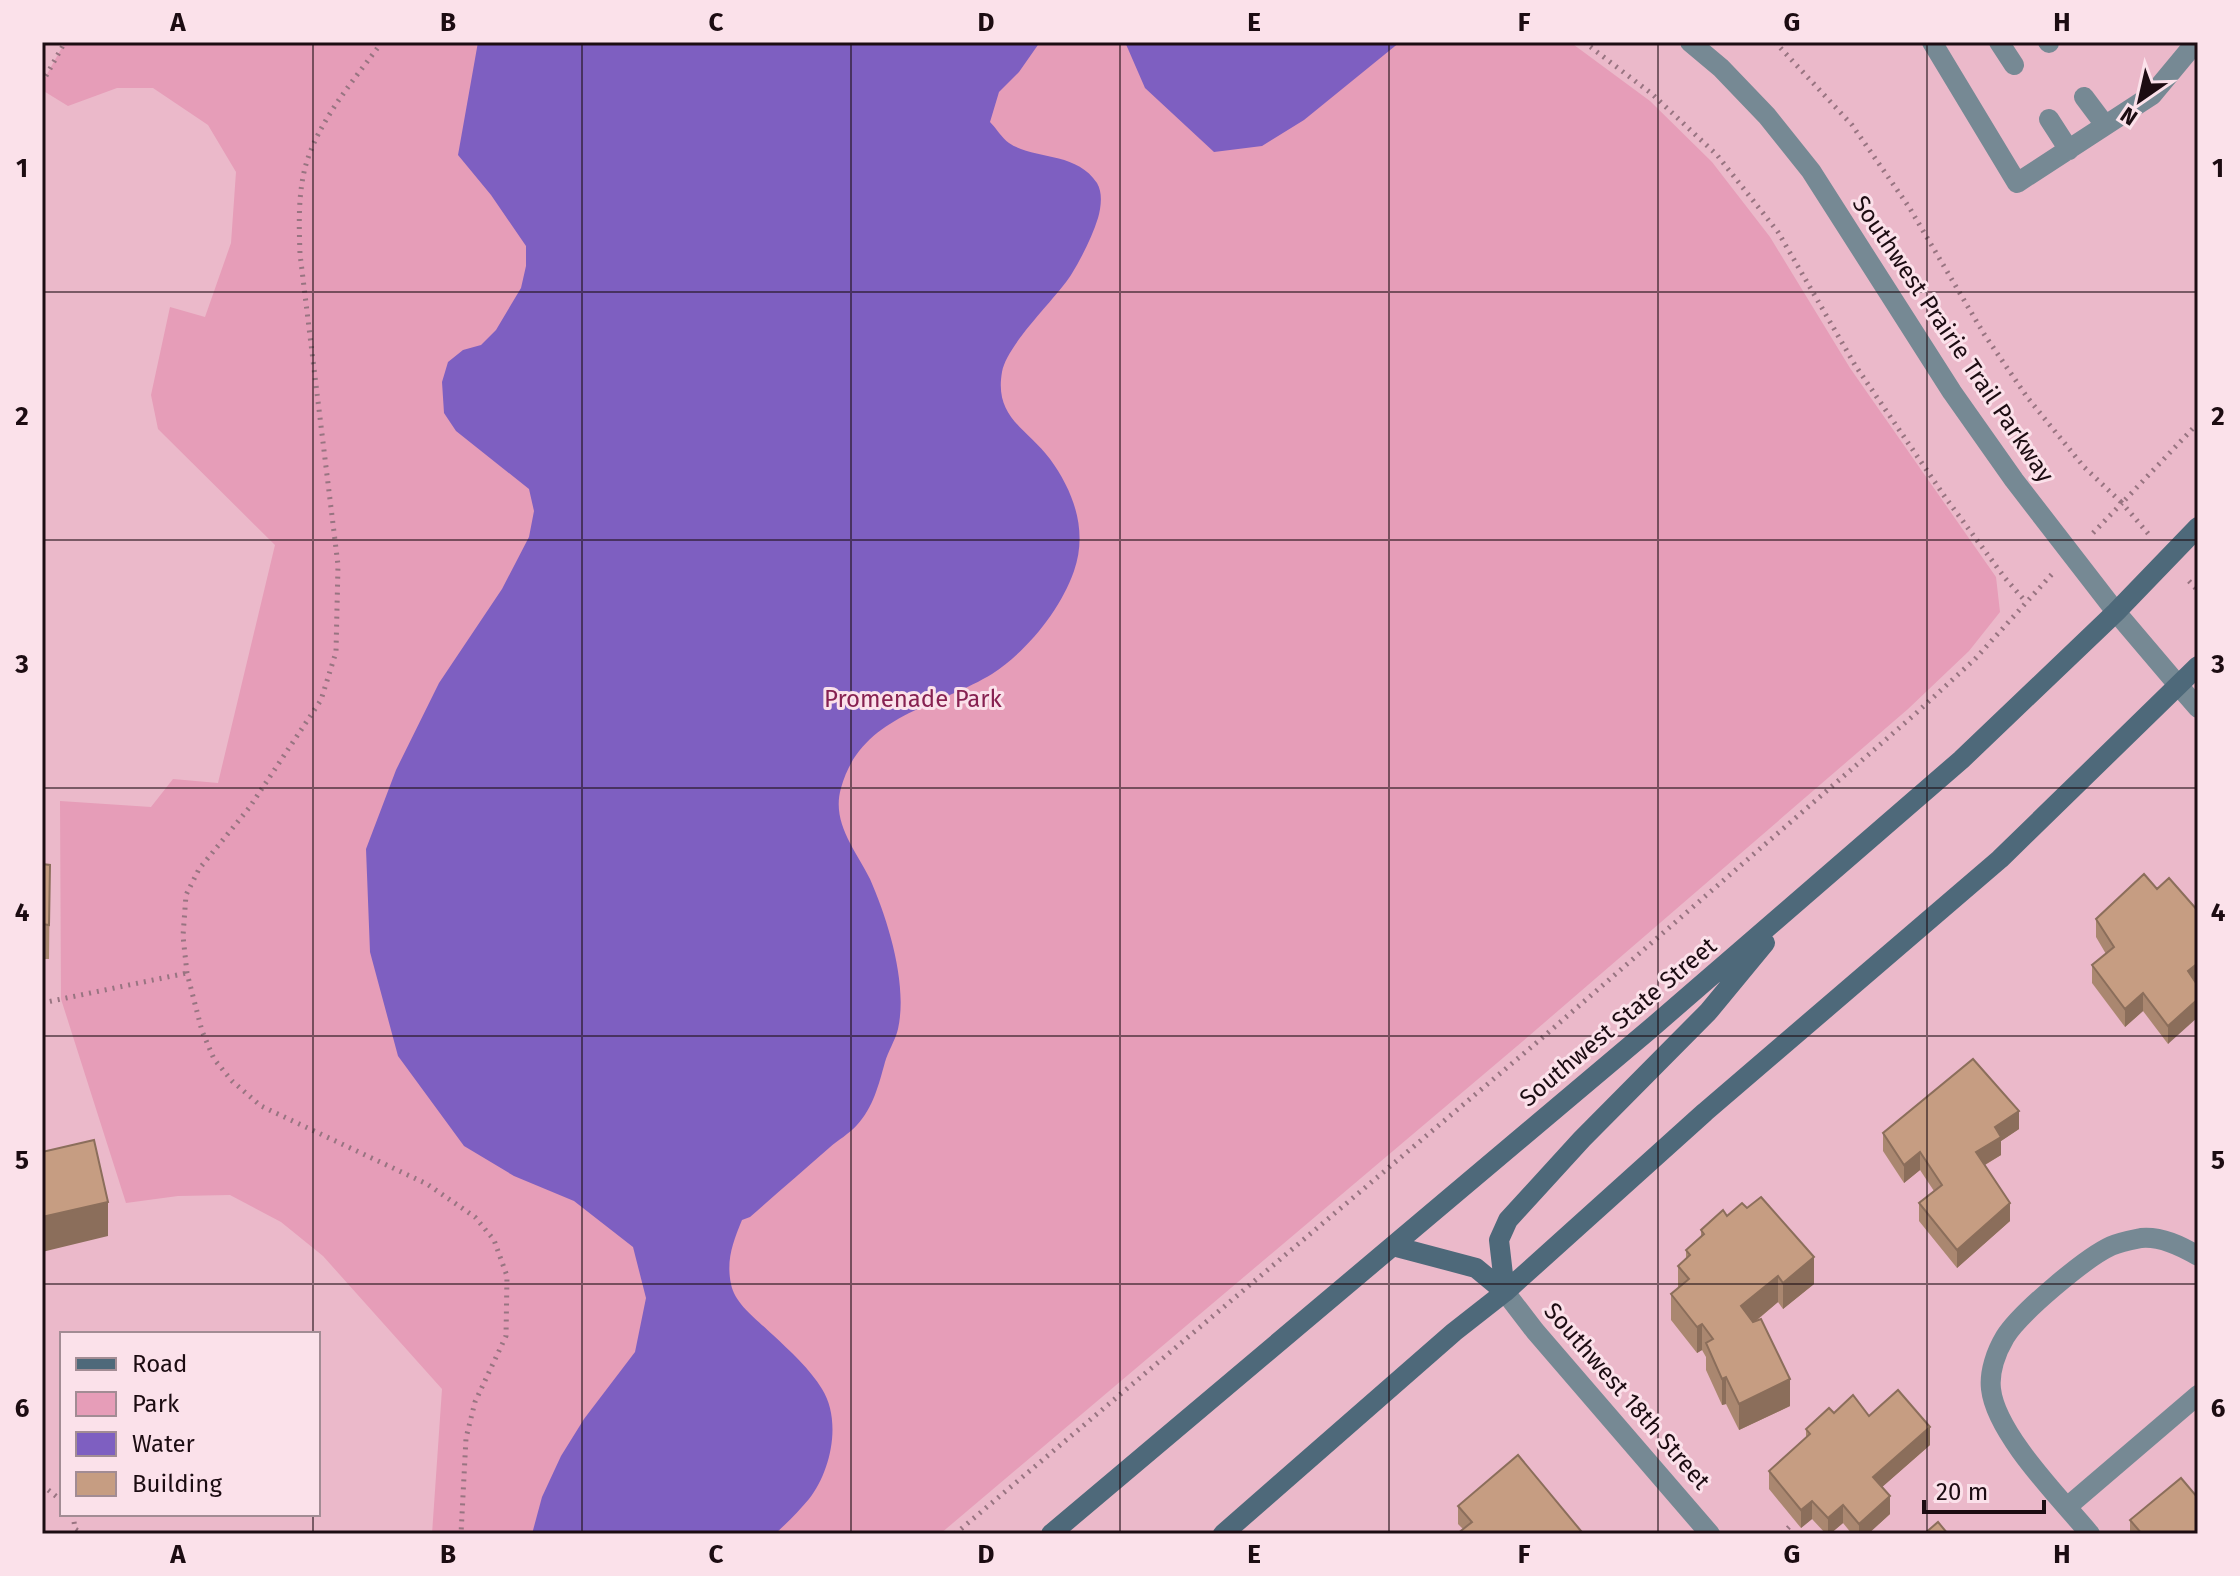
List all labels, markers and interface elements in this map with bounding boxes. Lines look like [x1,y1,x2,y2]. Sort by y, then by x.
text: A [169,7,186,38]
text: B [440,7,456,38]
text: C [709,7,724,38]
text: D [978,7,995,38]
text: E [1247,7,1261,38]
text: F [1518,7,1531,38]
text: G [1784,7,1800,38]
text: H [2053,7,2071,38]
north arrow [2100,60,2180,140]
text: N [2115,101,2143,131]
text: 1 [16,153,28,184]
text: 1 [2212,153,2224,184]
street label: Southwest Prairie Trail Parkway [1846,190,2060,488]
text: 2 [15,401,29,432]
text: 2 [2211,401,2225,432]
text: 3 [14,649,29,680]
text: 3 [2210,649,2225,680]
park label: Promenade Park [824,685,1003,713]
text: 4 [15,897,30,928]
text: 4 [2211,897,2226,928]
street label: Southwest State Street [1514,931,1722,1112]
text: 5 [15,1145,29,1176]
text: 5 [2211,1145,2225,1176]
street label: Southwest 18th Street [1538,1297,1716,1495]
legend [60,1332,320,1516]
text: Road [132,1350,187,1378]
text: Park [132,1390,180,1418]
text: 6 [15,1393,30,1424]
text: 6 [2211,1393,2226,1424]
text: Water [132,1430,196,1458]
scale bar [1924,1464,2044,1514]
text: Building [132,1470,222,1498]
text: 20 m [1936,1478,1988,1506]
text: A [169,1539,186,1570]
text: B [440,1539,456,1570]
text: C [709,1539,724,1570]
text: D [978,1539,995,1570]
text: E [1247,1539,1261,1570]
text: F [1518,1539,1531,1570]
text: G [1784,1539,1800,1570]
text: H [2053,1539,2071,1570]

